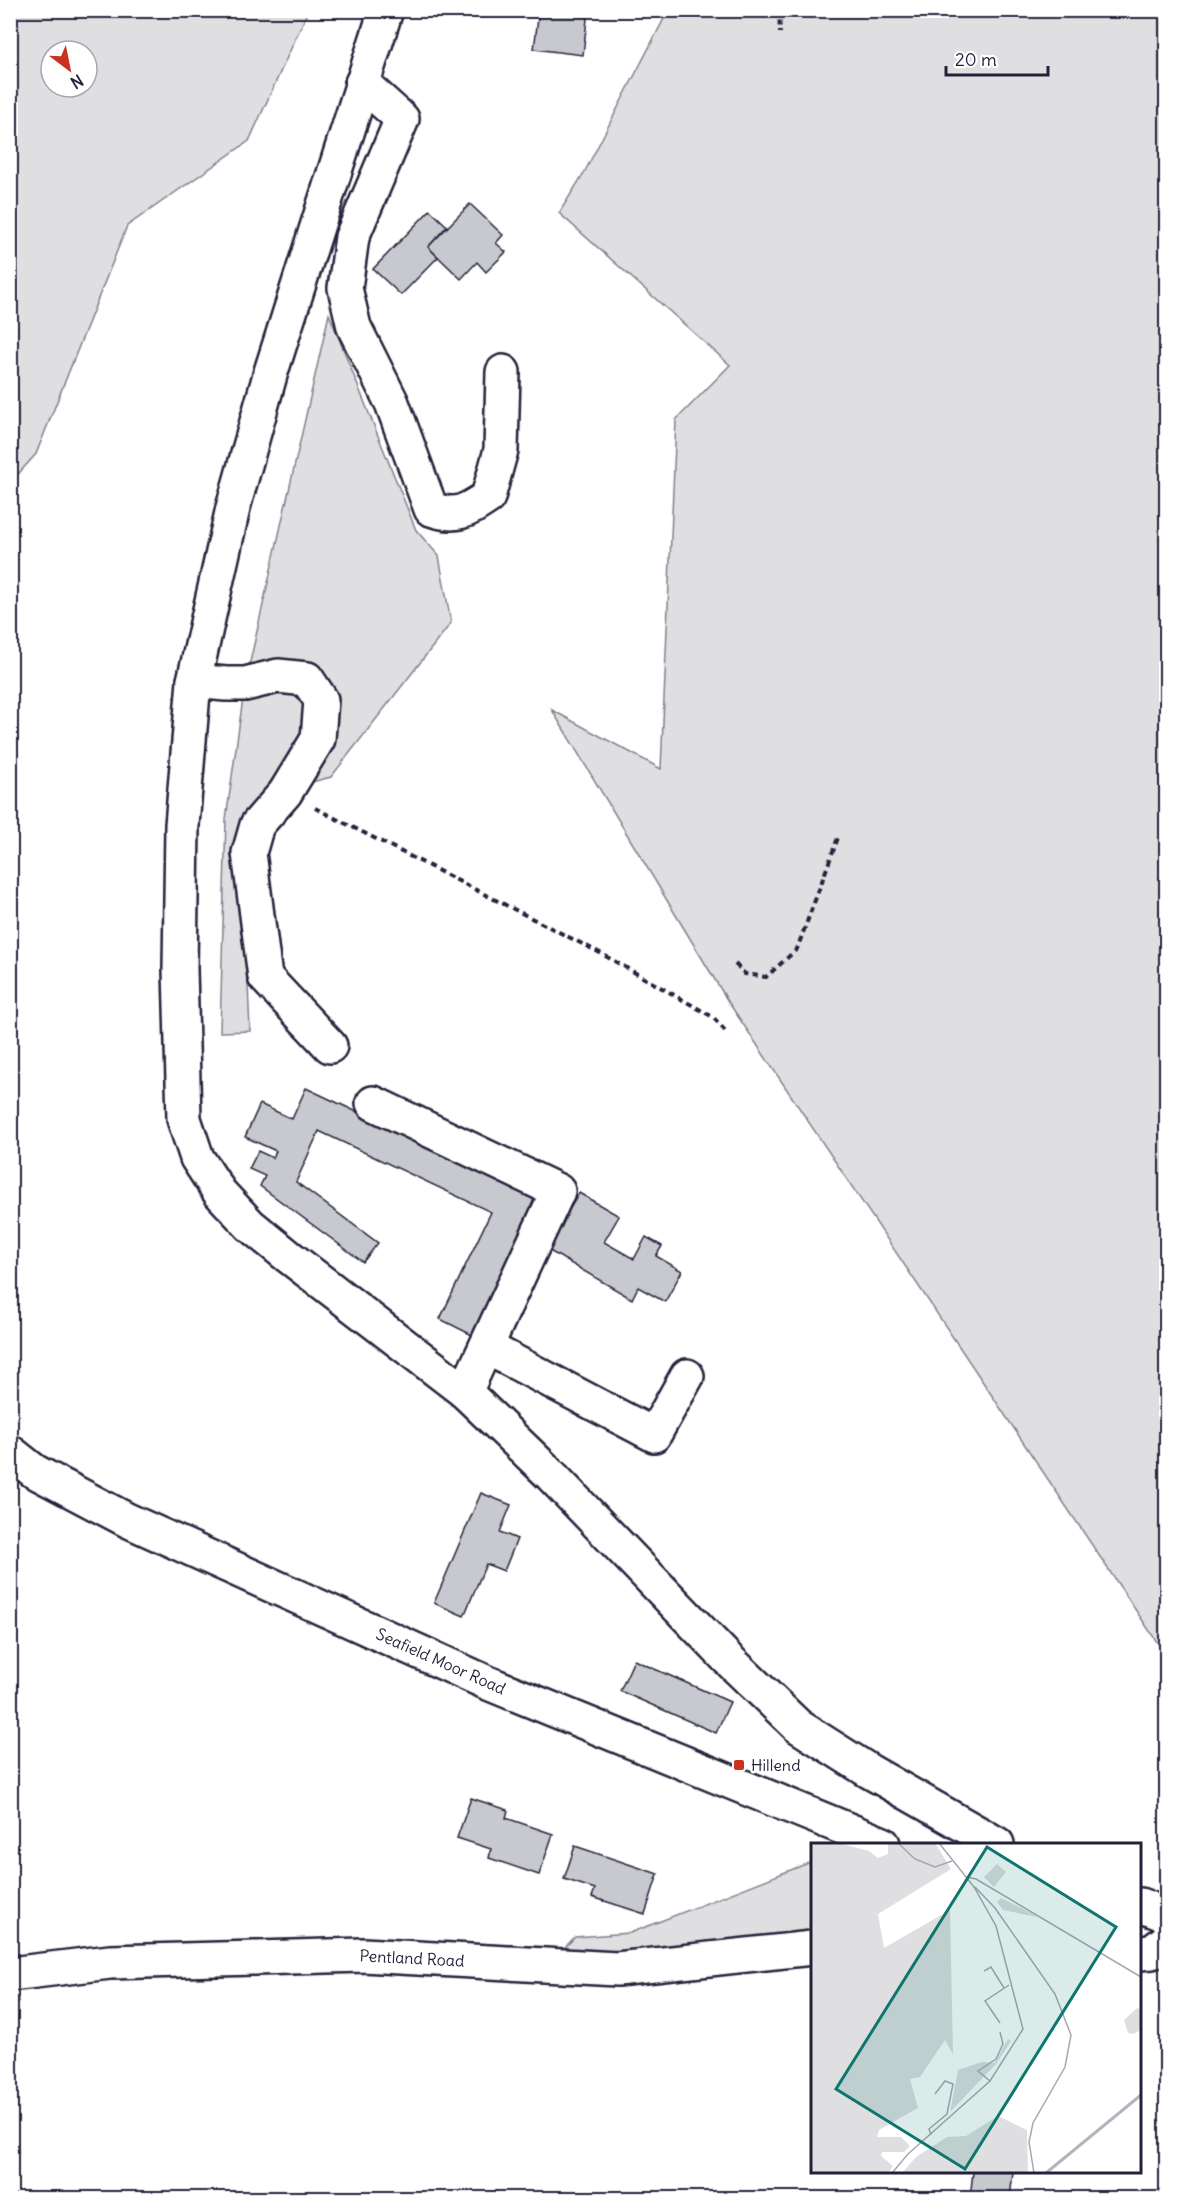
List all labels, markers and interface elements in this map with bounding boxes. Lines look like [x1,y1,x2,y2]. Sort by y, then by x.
north arrow [39,39,99,99]
scale bar [946,39,1048,77]
text: 20 m [955,48,997,71]
text: N [67,70,87,93]
street label: Seafield Moor Road [373,1623,509,1699]
place label: Hillend [751,1755,801,1775]
marker: Hillend [732,1758,746,1772]
inset map [811,1843,1141,2173]
street label: Pentland Road [359,1945,465,1971]

